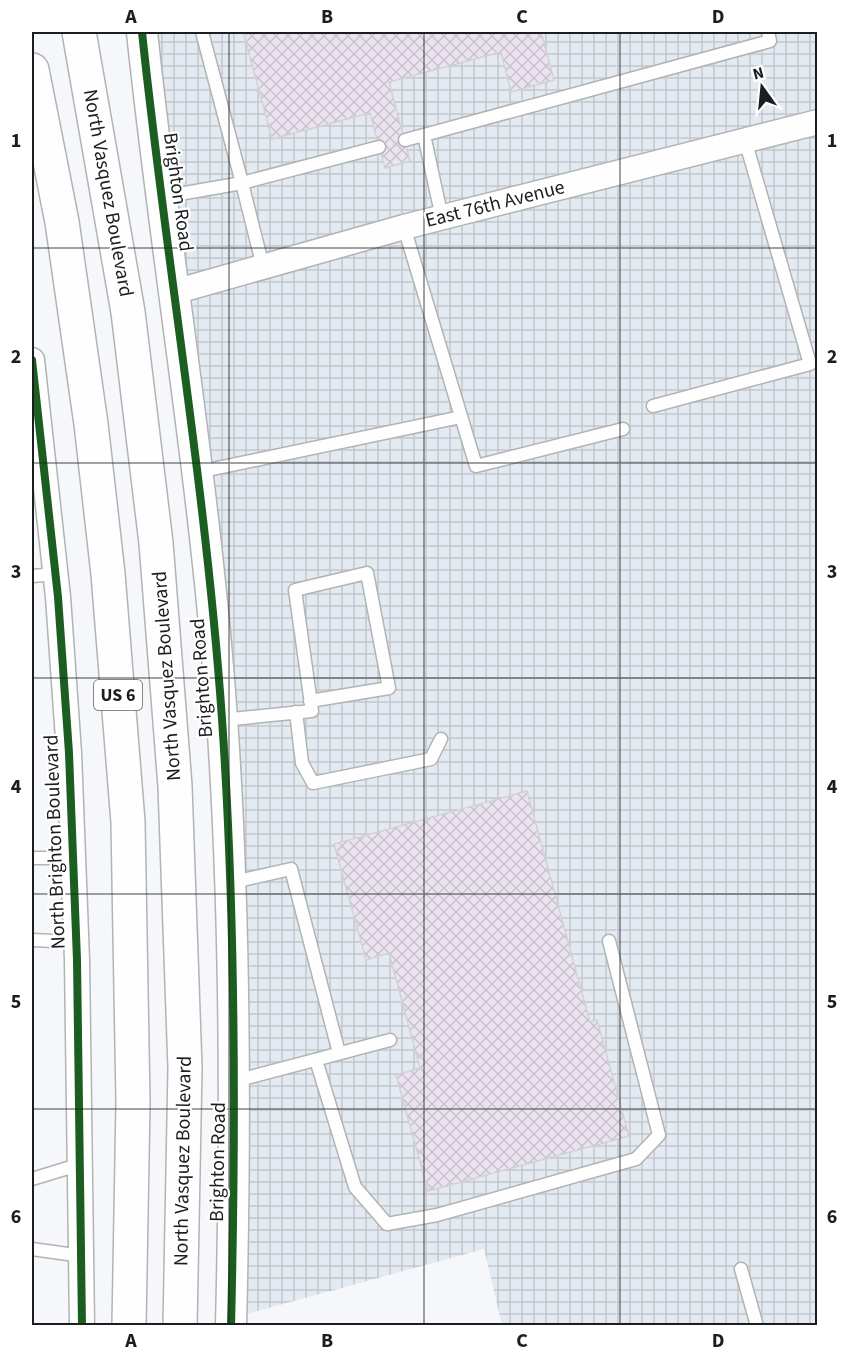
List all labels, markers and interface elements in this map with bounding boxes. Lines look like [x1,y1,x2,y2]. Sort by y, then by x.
text: A [124,3,137,31]
text: B [321,3,333,31]
text: C [516,3,528,31]
text: D [712,3,724,31]
north arrow [732,57,792,117]
text: N [750,61,766,85]
street label: North Vasquez Boulevard [76,87,140,299]
text: 1 [11,127,21,155]
text: 1 [827,127,837,155]
street label: Brighton Road [156,131,200,253]
street label: East 76th Avenue [422,173,568,235]
text: 2 [11,343,21,371]
text: 2 [827,343,837,371]
text: 3 [11,558,21,586]
text: 3 [827,558,837,586]
street label: North Vasquez Boulevard [146,570,188,782]
street label: Brighton Road [184,617,220,739]
road number: US 6 [94,680,142,710]
street label: North Brighton Boulevard [37,734,73,950]
text: 4 [11,773,22,801]
text: 4 [827,773,838,801]
text: 5 [11,988,21,1016]
text: 5 [827,988,837,1016]
street label: North Vasquez Boulevard [167,1055,199,1267]
street label: Brighton Road [203,1102,233,1222]
text: 6 [11,1203,21,1231]
text: 6 [827,1203,837,1231]
text: A [124,1327,137,1355]
text: B [321,1327,333,1355]
text: C [516,1327,528,1355]
text: D [712,1327,724,1355]

